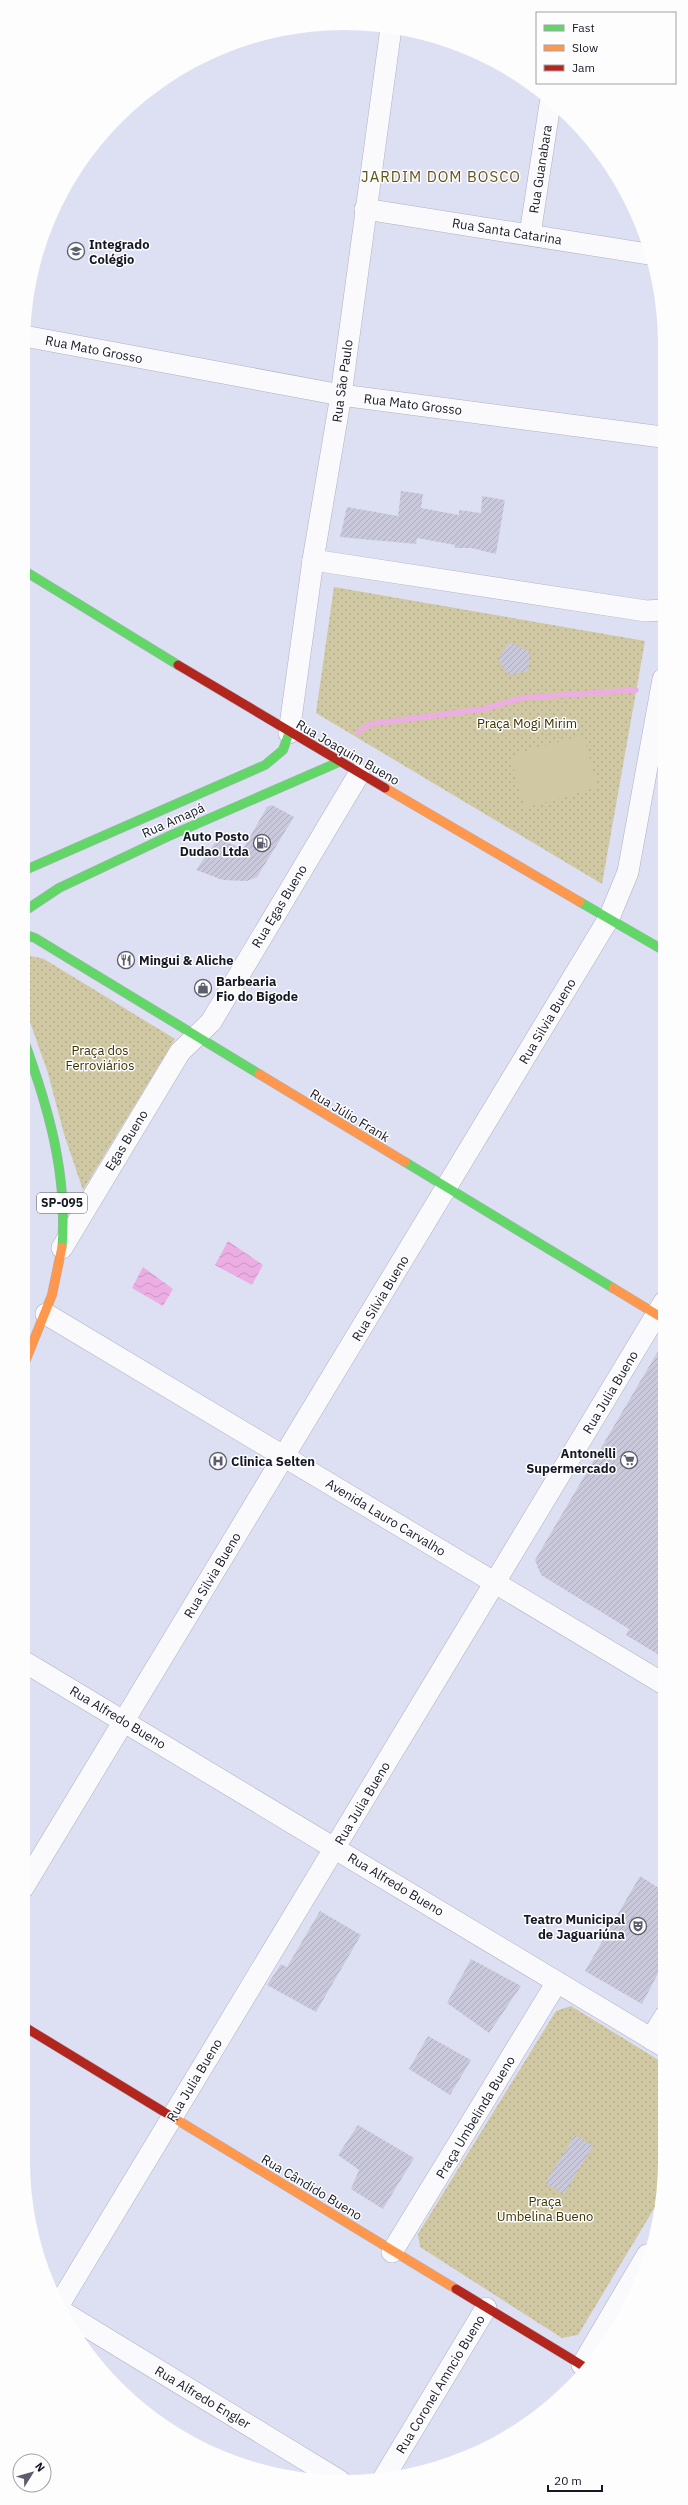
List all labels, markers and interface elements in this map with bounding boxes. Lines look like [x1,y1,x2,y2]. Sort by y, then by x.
legend [536,12,676,84]
text: Fast [572,20,595,35]
text: Slow [572,40,598,55]
text: Jam [572,60,595,75]
street label: Rua Guanabara [525,123,556,215]
district label: JARDIM DOM BOSCO [361,167,521,186]
street label: Rua Santa Catarina [451,214,563,249]
place label: Integrado Colégio [89,236,149,268]
school or university icon: Integrado Colégio [66,241,86,261]
street label: Rua Mato Grosso [44,332,144,367]
street label: Rua São Paulo [328,339,357,424]
street label: Rua Mato Grosso [363,390,463,419]
park label: Praça Mogi Mirim [477,715,577,732]
street label: Rua Joaquim Bueno [293,716,403,789]
street label: Rua Amapá [139,799,207,842]
place label: Auto Posto Dudao Ltda [180,828,249,860]
fuel station icon: Auto Posto Dudao Ltda [252,833,272,853]
street label: Rua Egas Bueno [248,862,311,951]
restaurant icon: Mingui & Aliche [116,950,136,970]
place label: Mingui & Aliche [139,952,234,969]
place label: Barbearia Fio do Bigode [216,973,298,1005]
street label: Rua Silvia Bueno [515,975,580,1067]
shop icon: Barbearia Fio do Bigode [193,978,213,998]
park label: Praça dos Ferroviários [66,1042,134,1074]
street label: Rua Júlio Frank [307,1085,393,1146]
street label: Egas Bueno [101,1107,152,1174]
road number: SP-095 [37,1193,87,1213]
street label: Rua Silvia Bueno [348,1252,413,1344]
street label: Rua Julia Bueno [579,1348,642,1437]
place label: Antonelli Supermercado [526,1445,616,1477]
supermarket icon: Antonelli Supermercado [619,1450,639,1470]
hospital icon: Clinica Selten [208,1451,228,1471]
place label: Clinica Selten [231,1453,315,1470]
street label: Avenida Lauro Carvalho [323,1475,449,1560]
street label: Rua Silvia Bueno [180,1529,245,1621]
street label: Rua Alfredo Bueno [67,1682,169,1753]
street label: Rua Julia Bueno [331,1759,394,1848]
street label: Rua Alfredo Bueno [345,1849,447,1920]
place label: Teatro Municipal de Jaguariúna [524,1911,625,1943]
theatre icon: Teatro Municipal de Jaguariúna [628,1916,648,1936]
street label: Rua Julia Bueno [163,2036,226,2125]
street label: Praça Umbelinda Bueno [432,2053,519,2182]
street label: Rua Cândido Bueno [258,2151,365,2224]
park label: Praça Umbelina Bueno [497,2193,593,2225]
street label: Rua Coronel Amncio Bueno [392,2312,489,2457]
street label: Rua Alfredo Engler [152,2362,254,2433]
north arrow [12,2453,52,2493]
text: N [32,2460,48,2474]
scale bar [548,2467,602,2493]
text: 20 m [554,2473,582,2488]

